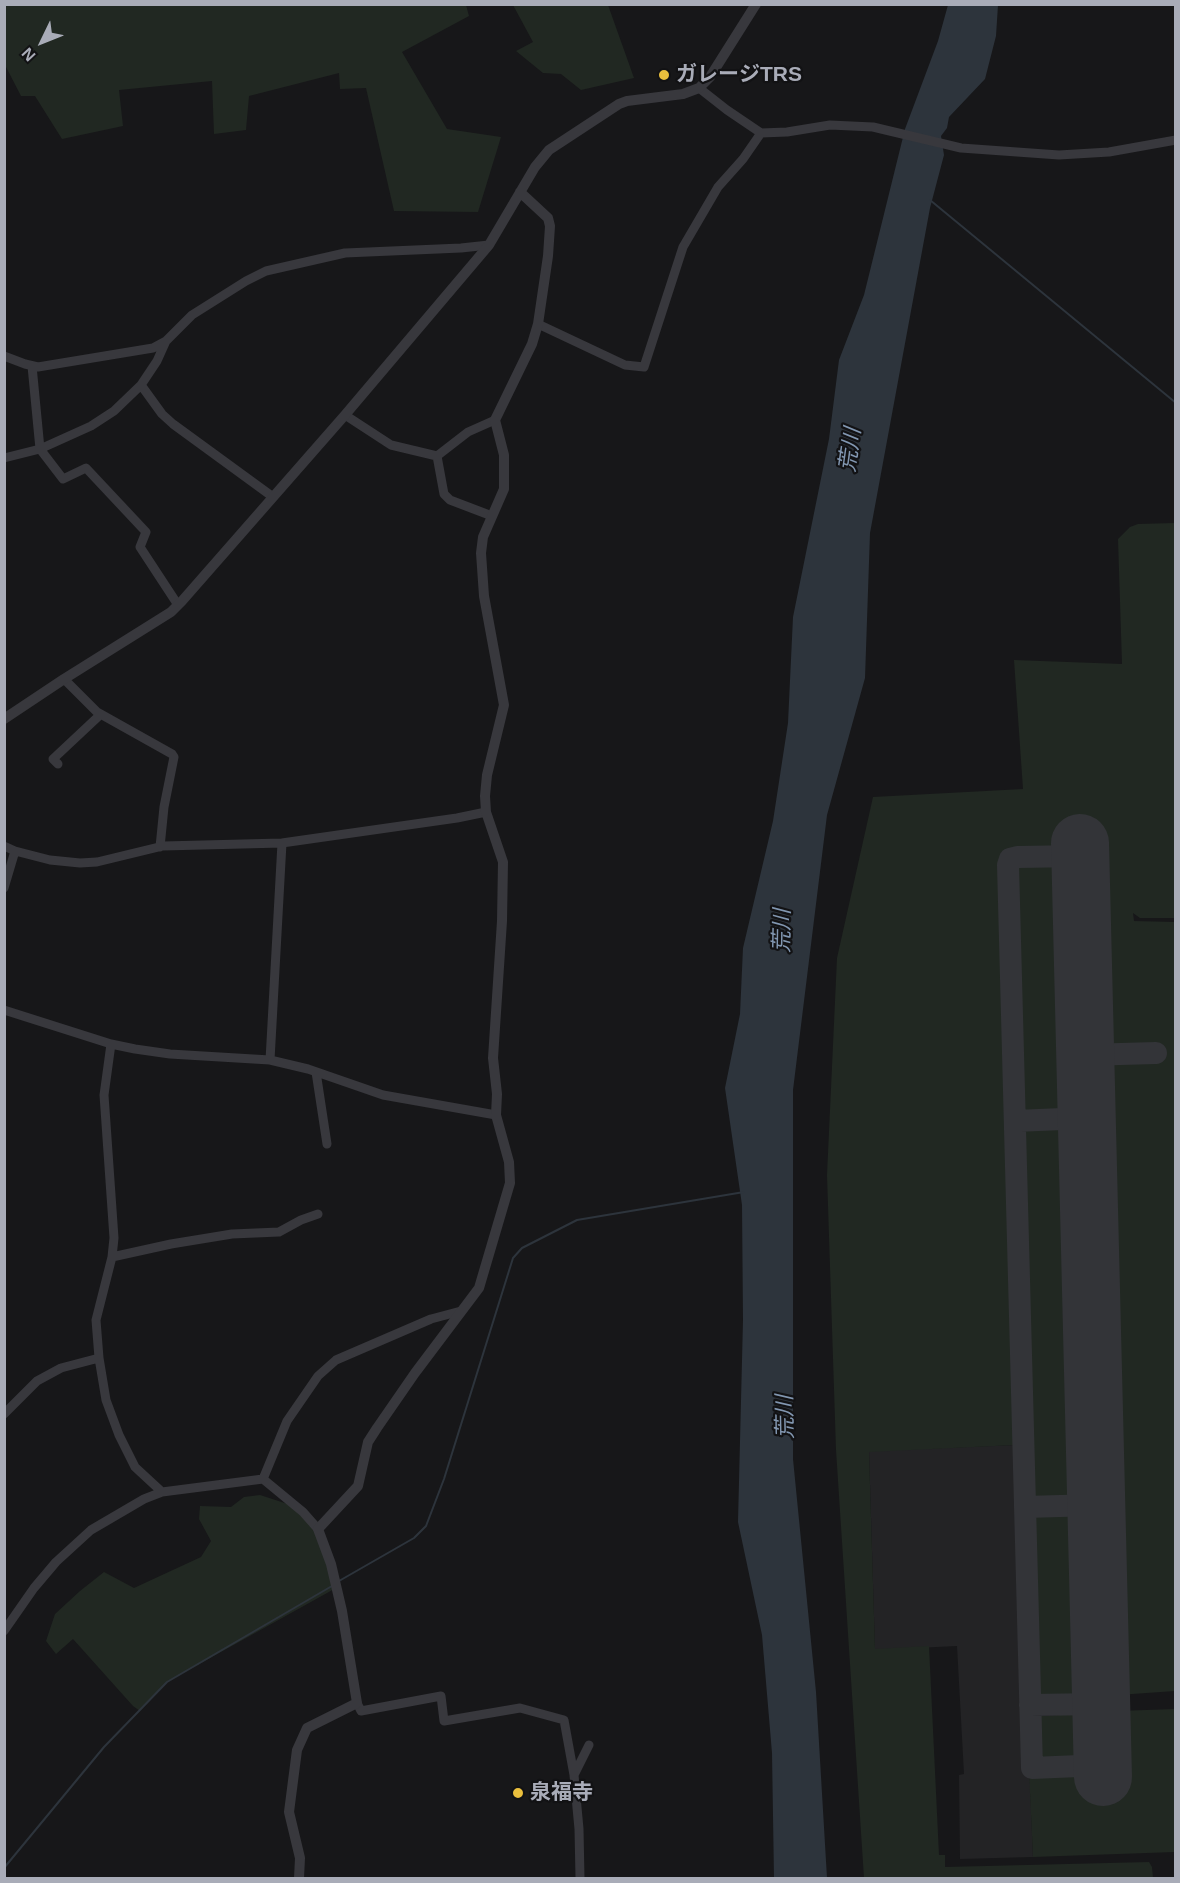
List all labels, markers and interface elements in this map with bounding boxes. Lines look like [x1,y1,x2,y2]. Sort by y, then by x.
north arrow [12,12,72,72]
text: N [18,45,39,65]
place label: ガレージTRS [676,62,802,88]
marker: ガレージTRS [657,68,671,82]
water label: 荒川 [835,426,867,474]
water label: 荒川 [769,909,797,953]
water label: 荒川 [772,1395,800,1439]
place label: 泉福寺 [530,1780,593,1806]
marker: 泉福寺 [511,1786,525,1800]

